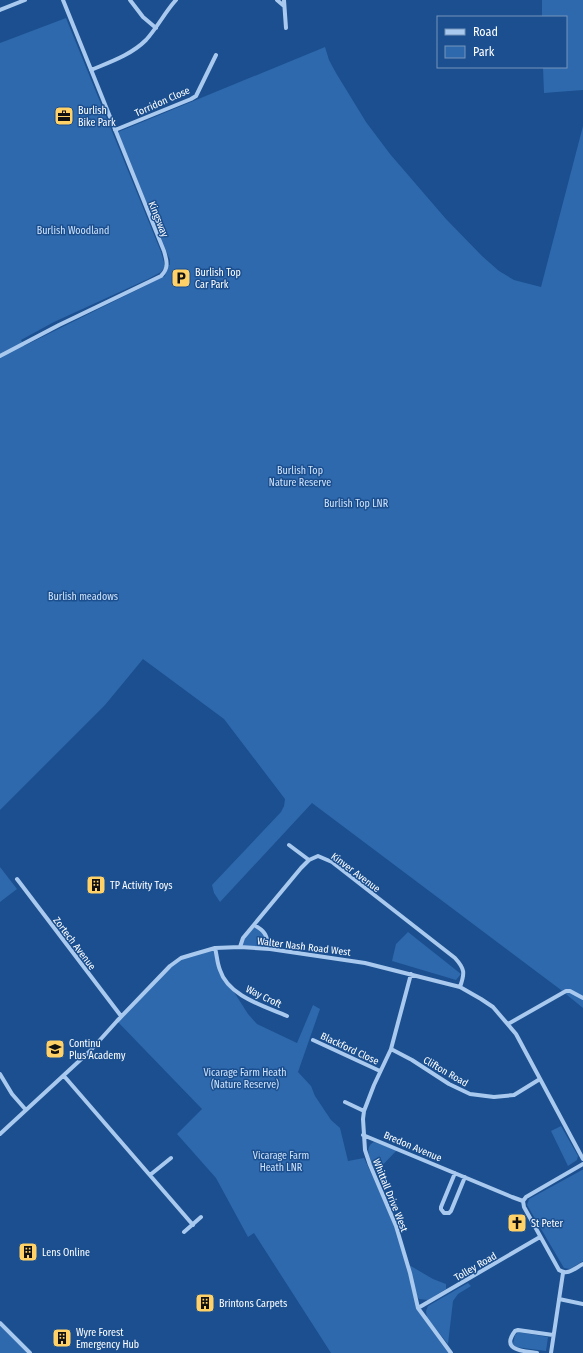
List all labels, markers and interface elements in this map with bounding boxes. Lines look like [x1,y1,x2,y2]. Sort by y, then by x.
legend [437,16,567,68]
text: Road [473,25,498,39]
text: Park [473,45,495,59]
street label: Torridon Close [133,84,192,119]
office icon: Burlish Bike Park [53,105,75,127]
place label: Burlish Bike Park [78,105,116,129]
street label: Kingsway [145,200,171,240]
park label: Burlish Woodland [37,225,109,237]
parking icon: Burlish Top Car Park [170,267,192,289]
place label: Burlish Top Car Park [195,267,241,291]
park label: Burlish Top Nature Reserve [269,465,331,489]
park label: Burlish Top LNR [324,498,389,510]
park label: Burlish meadows [48,591,118,603]
street label: Kinver Avenue [329,850,382,895]
building icon: TP Activity Toys [85,874,107,896]
place label: TP Activity Toys [110,880,173,892]
street label: Zortech Avenue [50,915,98,973]
street label: Walter Nash Road West [256,935,352,959]
street label: Way Croft [244,983,284,1011]
street label: Blackford Close [318,1030,381,1068]
school or university icon: Continu Plus Academy [44,1038,66,1060]
place label: Continu Plus Academy [69,1038,126,1062]
street label: Clifton Road [421,1054,470,1090]
park label: Vicarage Farm Heath (Nature Reserve) [203,1067,287,1091]
street label: Bredon Avenue [382,1129,443,1165]
park label: Vicarage Farm Heath LNR [253,1150,309,1174]
street label: Whittall Drive West [370,1157,410,1234]
church icon: St Peter [506,1212,528,1234]
place label: St Peter [531,1218,564,1230]
building icon: Lens Online [17,1241,39,1263]
place label: Lens Online [42,1247,90,1259]
street label: Tolley Road [452,1250,499,1284]
building icon: Brintons Carpets [194,1292,216,1314]
place label: Brintons Carpets [219,1298,287,1310]
building icon: Wyre Forest Emergency Hub [51,1327,73,1349]
place label: Wyre Forest Emergency Hub [76,1327,139,1351]

